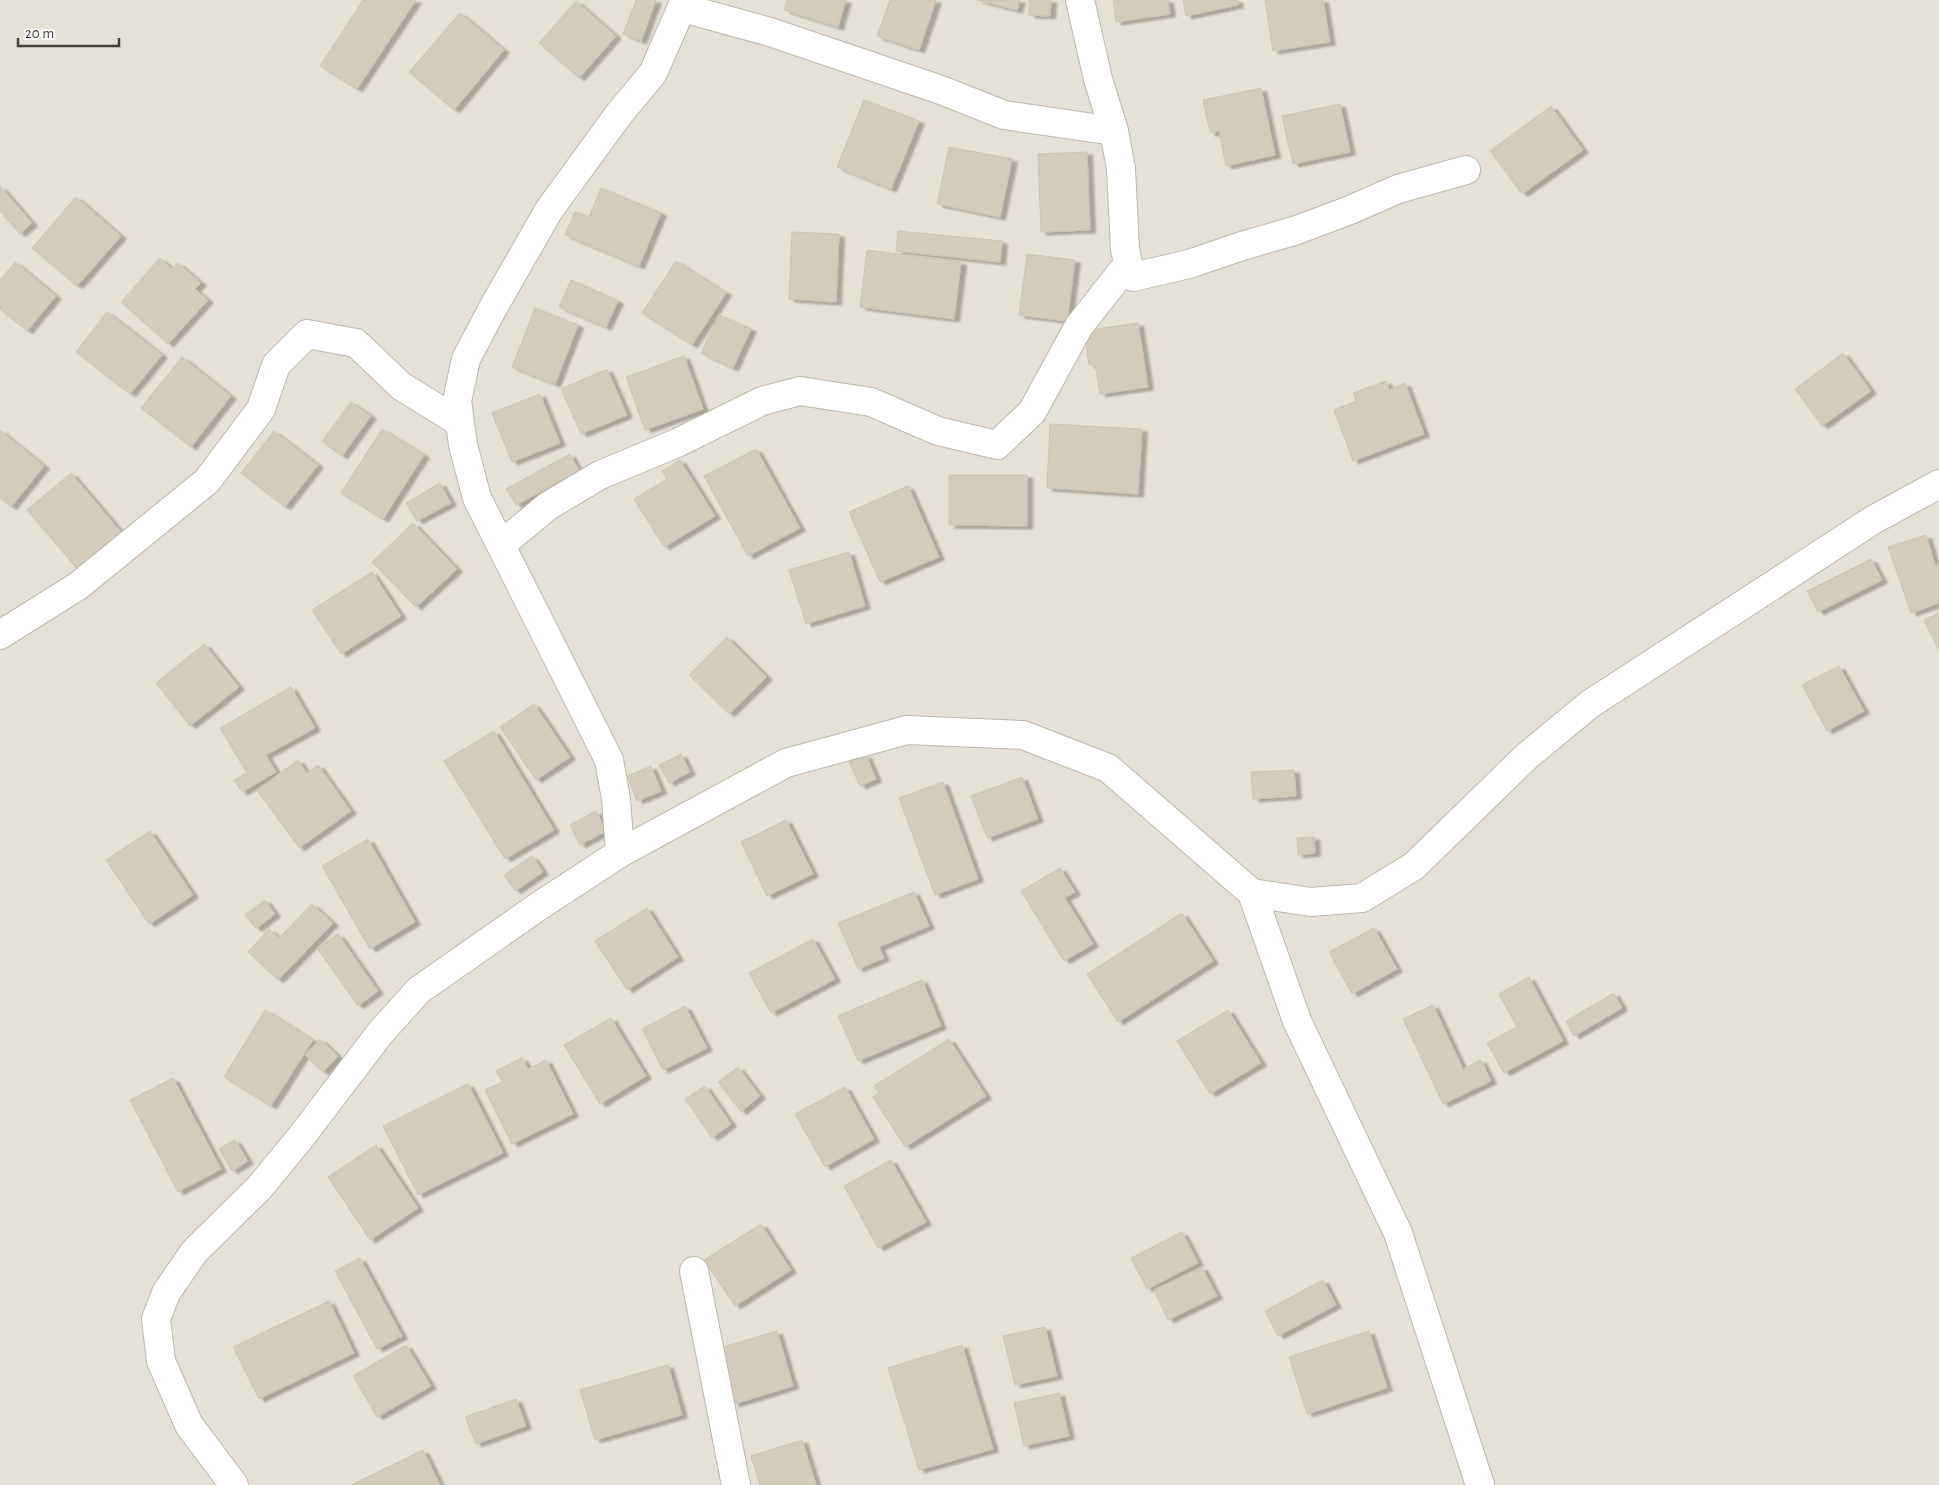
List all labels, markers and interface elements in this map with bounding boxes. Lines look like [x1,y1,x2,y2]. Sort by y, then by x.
scale bar [18,15,119,47]
text: 20 m [25,26,54,41]

